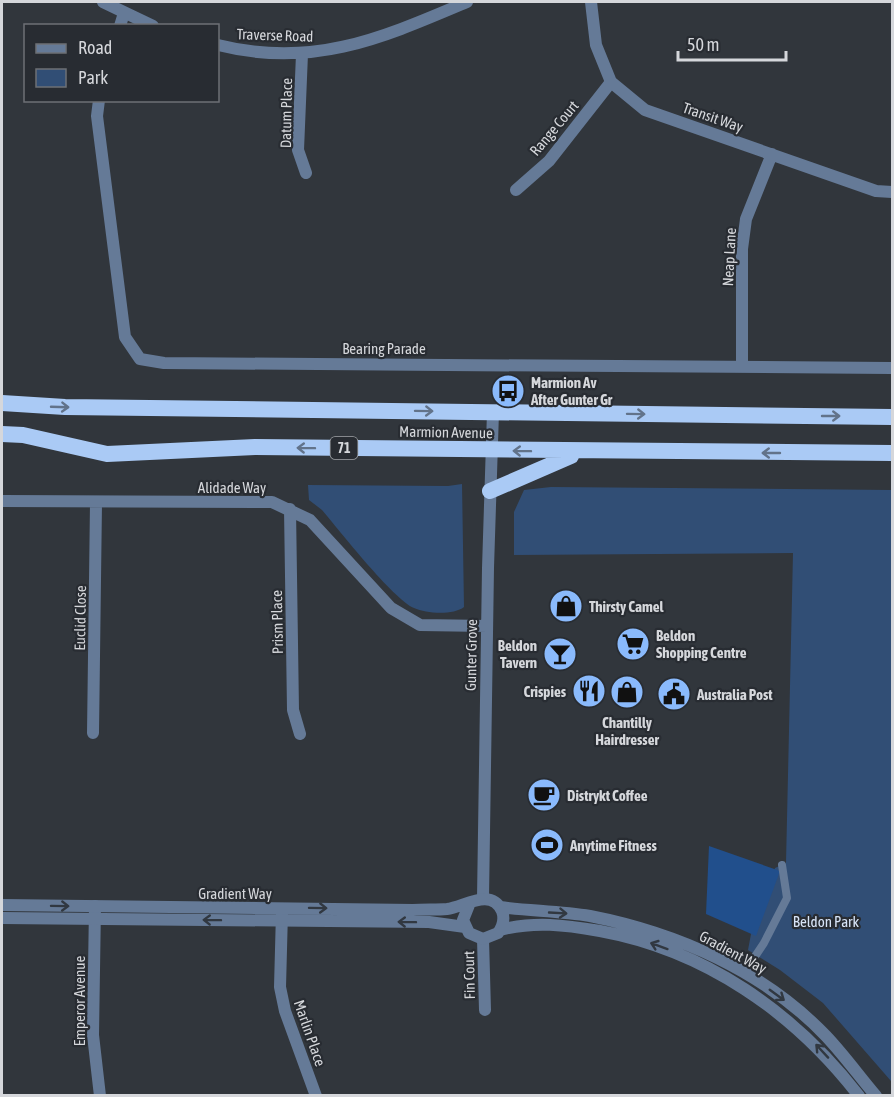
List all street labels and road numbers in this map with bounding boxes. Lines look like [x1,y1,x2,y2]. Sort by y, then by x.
street label: Traverse Road [236,25,314,45]
street label: Datum Place [277,77,295,148]
street label: Range Court [526,97,582,159]
street label: Transit Way [681,99,745,135]
street label: Neap Lane [719,227,739,287]
street label: Bearing Parade [342,340,426,357]
street label: Marmion Avenue [399,423,493,441]
road number: 71 [330,437,358,459]
street label: Alidade Way [198,479,266,496]
street label: Euclid Close [71,585,89,651]
street label: Prism Place [268,590,286,654]
street label: Gunter Grove [462,619,480,691]
street label: Gradient Way [198,885,272,902]
street label: Gradient Way [696,927,770,977]
street label: Fin Court [460,951,478,999]
street label: Emperor Avenue [71,956,88,1046]
street label: Marlin Place [291,998,329,1068]

